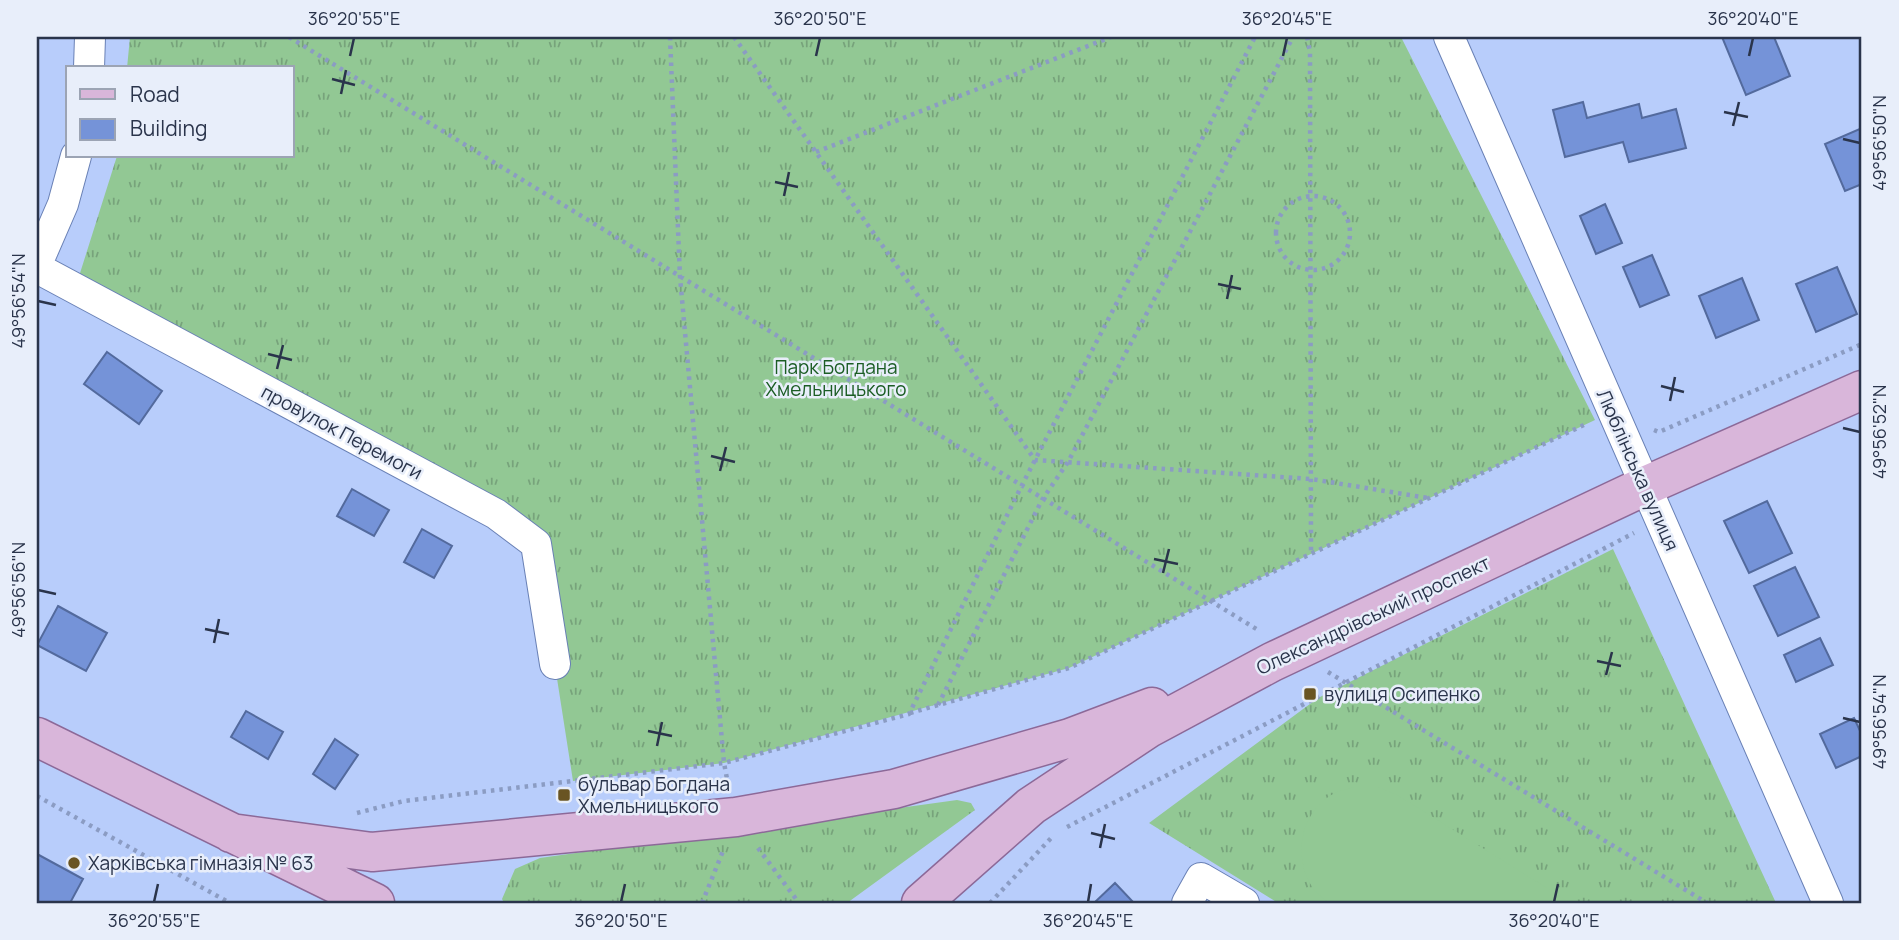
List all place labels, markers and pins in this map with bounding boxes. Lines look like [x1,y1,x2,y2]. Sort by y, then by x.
place label: вулиця Осипенко [1324,681,1480,707]
marker: вулиця Осипенко [1302,686,1318,702]
place label: бульвар Богдана Хмельницького [578,771,730,819]
marker: бульвар Богдана Хмельницького [556,787,572,803]
place label: Харківська гімназія № 63 [88,850,313,876]
marker: Харківська гімназія № 63 [66,855,82,871]

